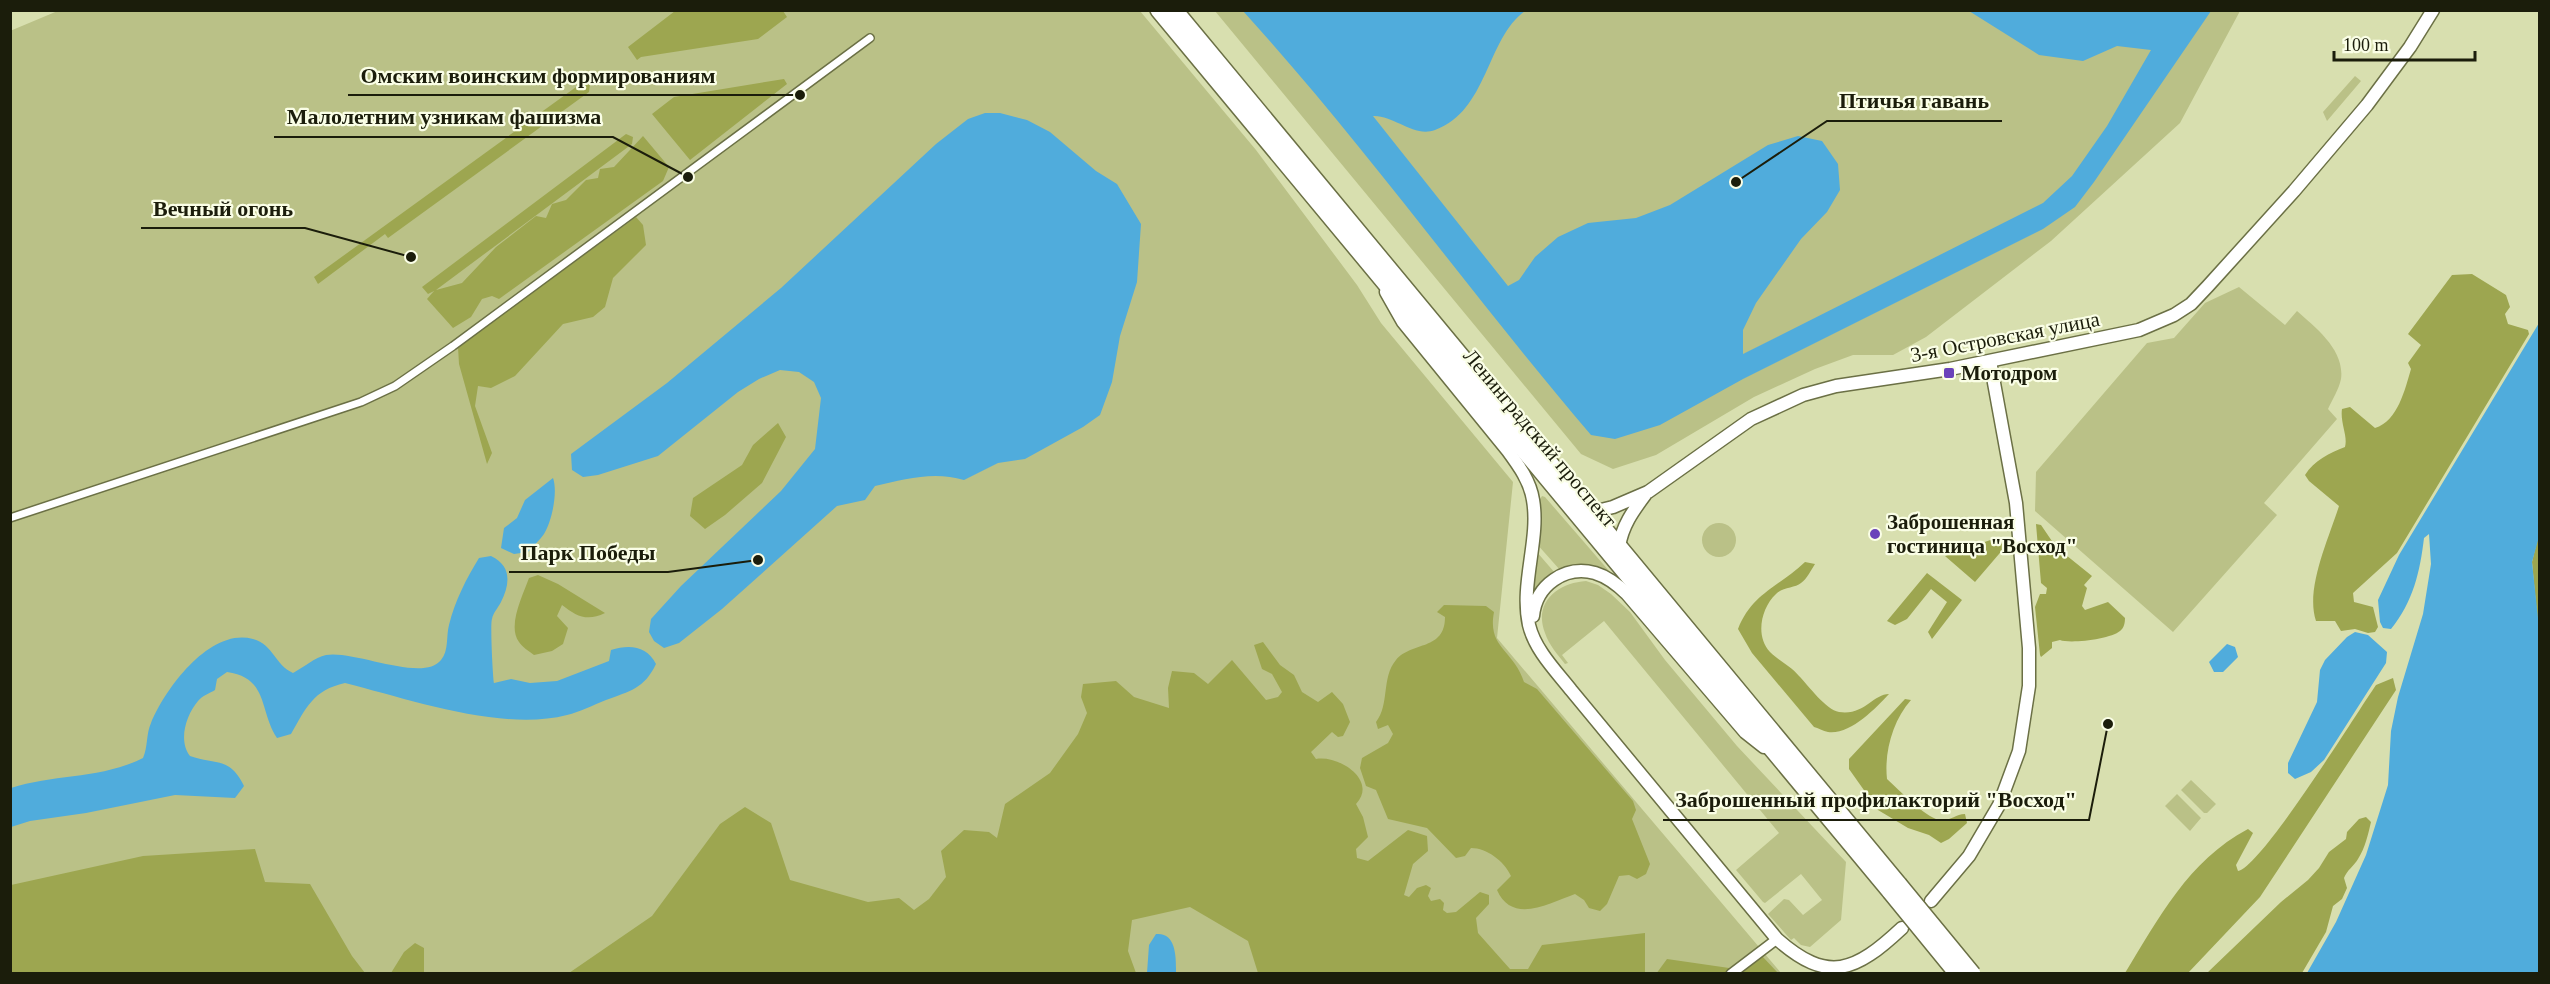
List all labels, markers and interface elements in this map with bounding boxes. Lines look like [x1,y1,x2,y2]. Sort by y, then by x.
scale bar [2334,24,2475,62]
text: 100 m [2343,35,2389,55]
callout: Омским воинским формированиям [348,55,727,95]
text: Омским воинским формированиям [361,63,715,88]
callout: Птичья гавань [1827,81,2002,121]
text: Птичья гавань [1839,88,1989,113]
callout: Малолетним узникам фашизма [274,97,613,137]
text: Малолетним узникам фашизма [287,104,601,129]
callout: Вечный огонь [141,188,305,228]
text: Вечный огонь [153,196,293,221]
street label: 3-я Островская улица [1908,307,2102,367]
street label: Ленинградский проспект [1458,344,1622,532]
place label: Мотодром [1961,361,2057,385]
marker: Мотодром [1942,366,1956,380]
place label: Заброшенная гостиница "Восход" [1887,510,2077,558]
marker: Заброшенная гостиница "Восход" [1868,527,1882,541]
callout: Парк Победы [509,532,668,572]
text: Парк Победы [520,540,656,565]
callout: Заброшенный профилакторий "Восход" [1663,780,2089,820]
text: Заброшенный профилакторий "Восход" [1675,787,2077,812]

